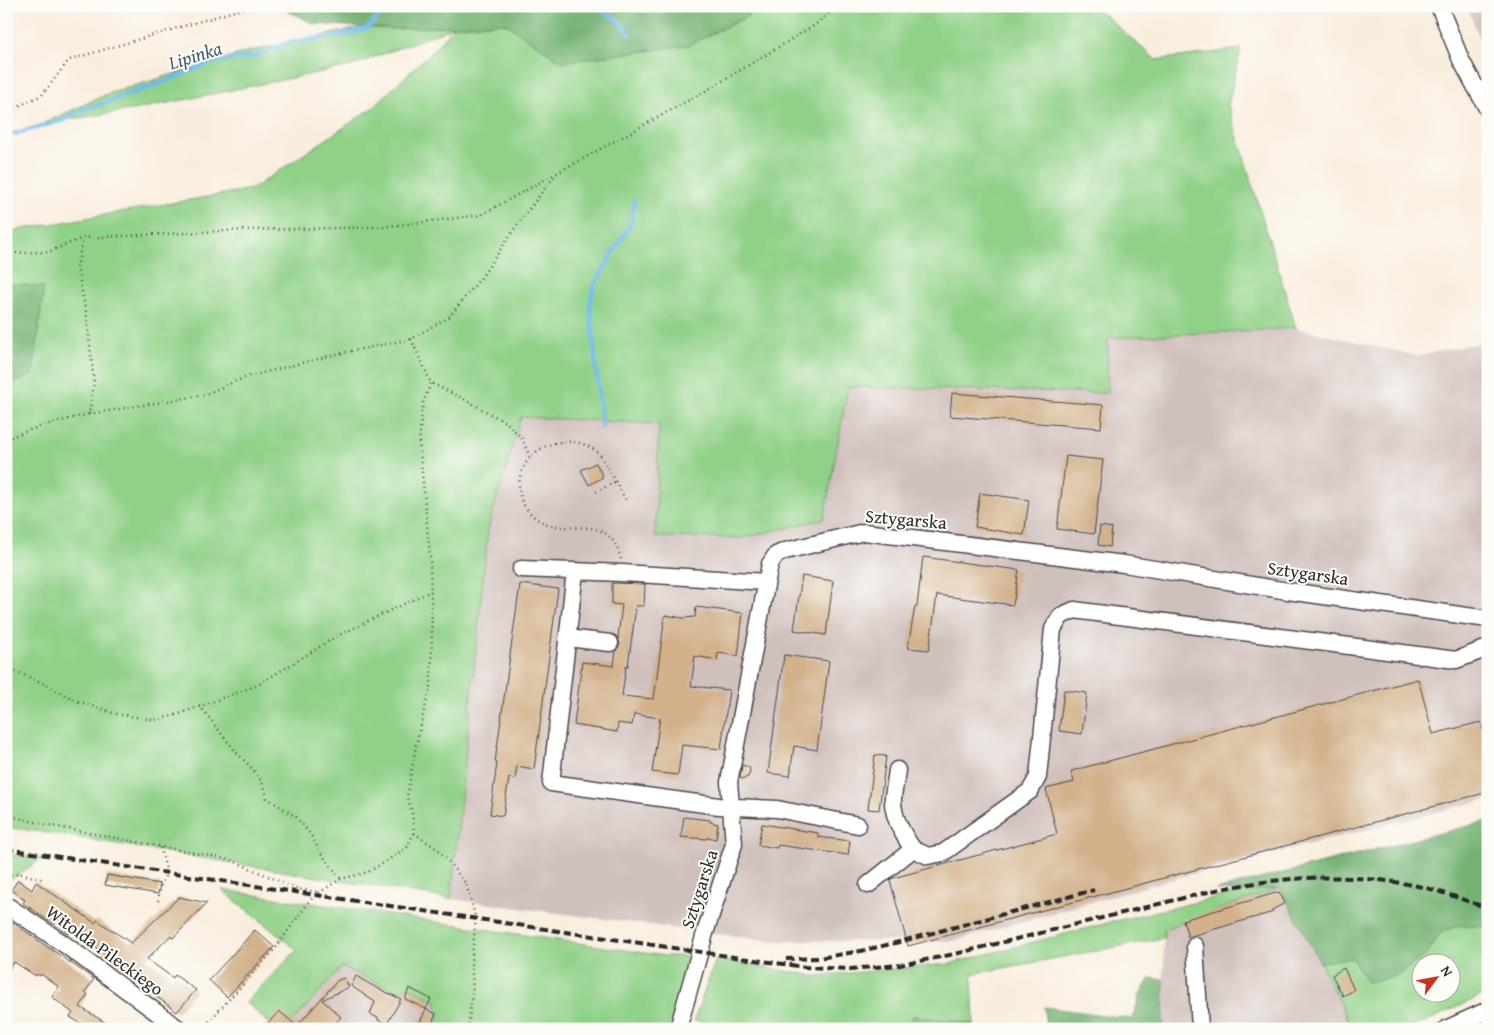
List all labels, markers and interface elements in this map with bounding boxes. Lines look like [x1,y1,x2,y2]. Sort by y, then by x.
water label: Lipinka [164,34,225,77]
street label: Sztygarska [864,502,948,536]
street label: Sztygarska [1266,554,1351,592]
street label: Sztygarska [674,846,725,932]
street label: Witolda Pileckiego [41,898,169,1002]
north arrow [1412,952,1462,1002]
text: N [1436,962,1458,981]

